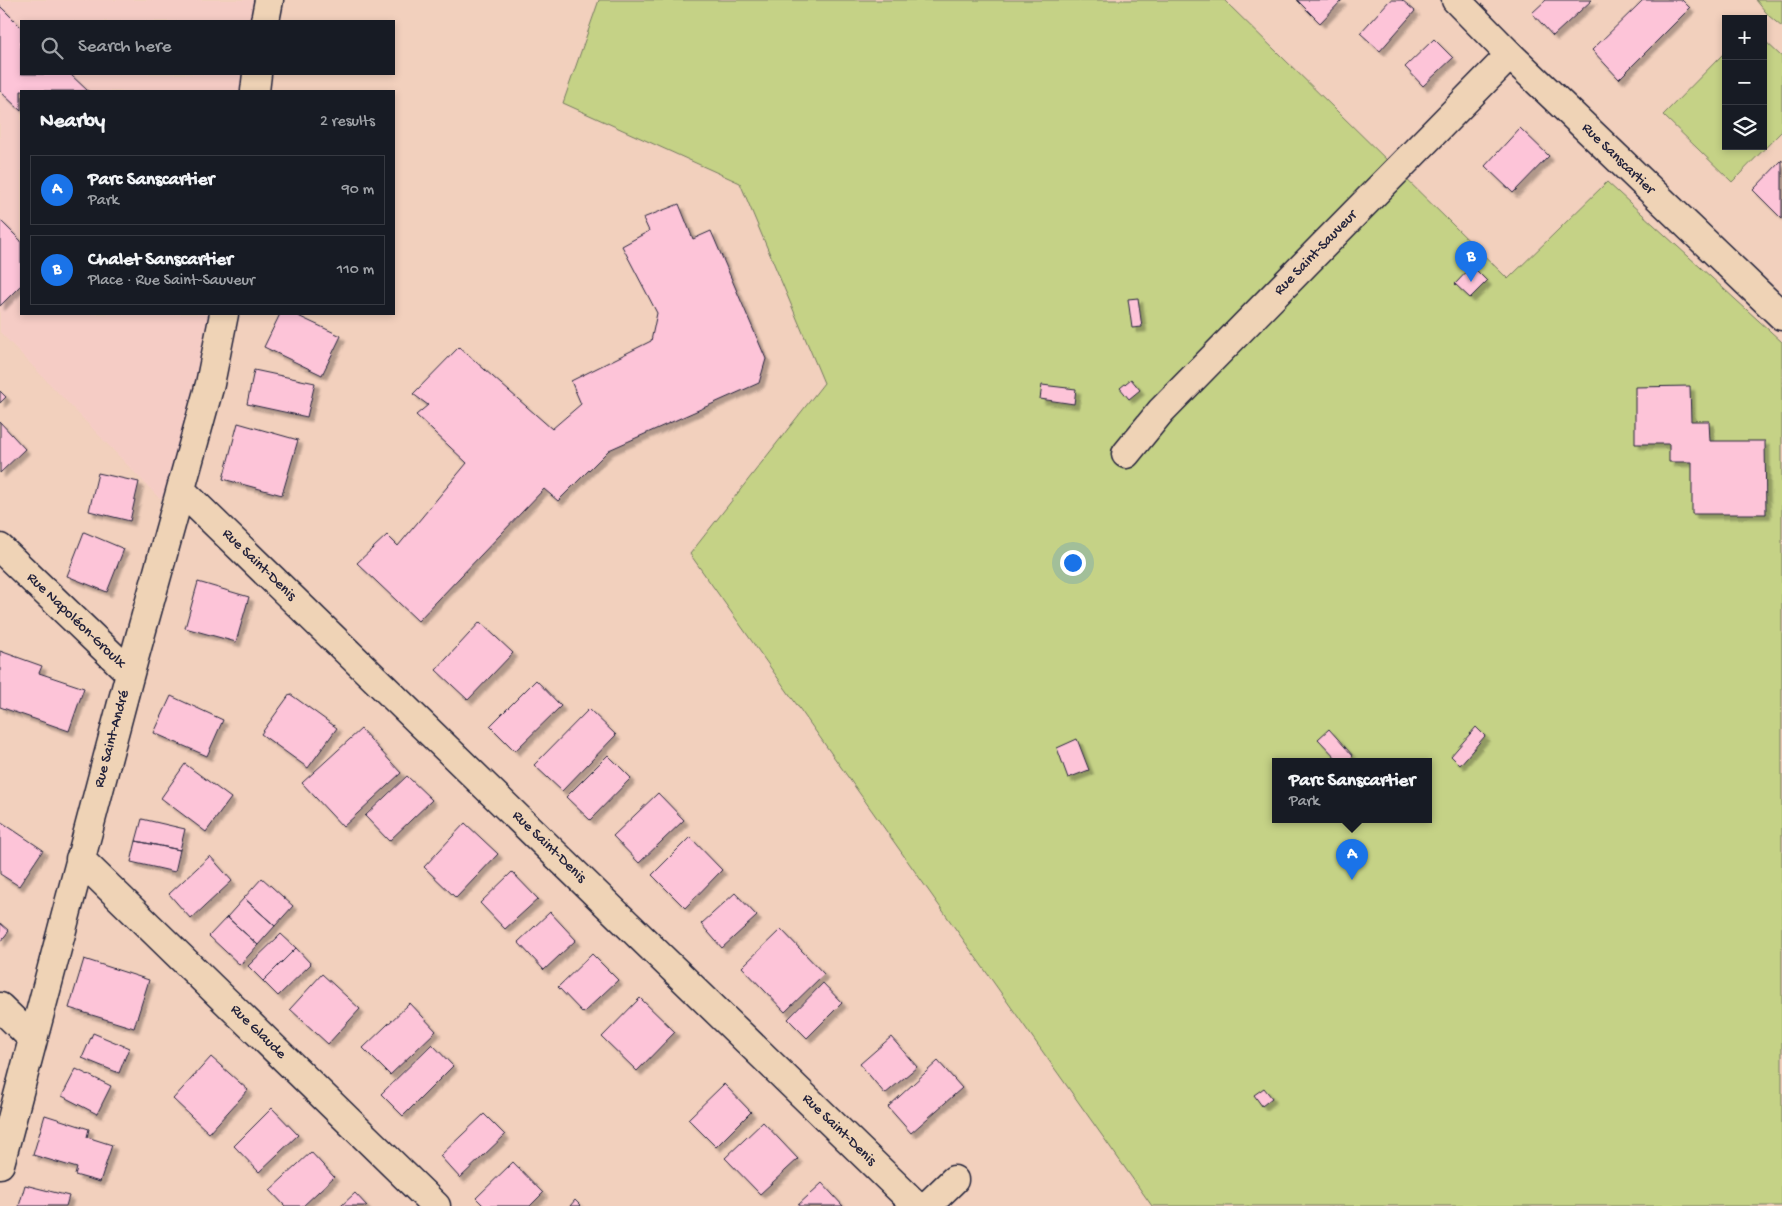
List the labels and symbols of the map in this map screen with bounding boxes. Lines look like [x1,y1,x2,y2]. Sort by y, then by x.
street label: Rue Sanscartier [1577,119,1660,200]
street label: Rue Saint-Sauveur [1271,205,1362,299]
pin: B [1455,241,1487,282]
street label: Rue Saint-Denis [218,525,300,605]
your location [1060,550,1086,576]
street label: Rue Napoléon-Groulx [23,569,129,673]
street label: Rue Saint-André [90,688,134,790]
street label: Rue Saint-Denis [508,807,590,887]
pin: A [1336,839,1368,880]
street label: Rue Glaude [226,1001,290,1063]
street label: Rue Saint-Denis [798,1090,880,1170]

